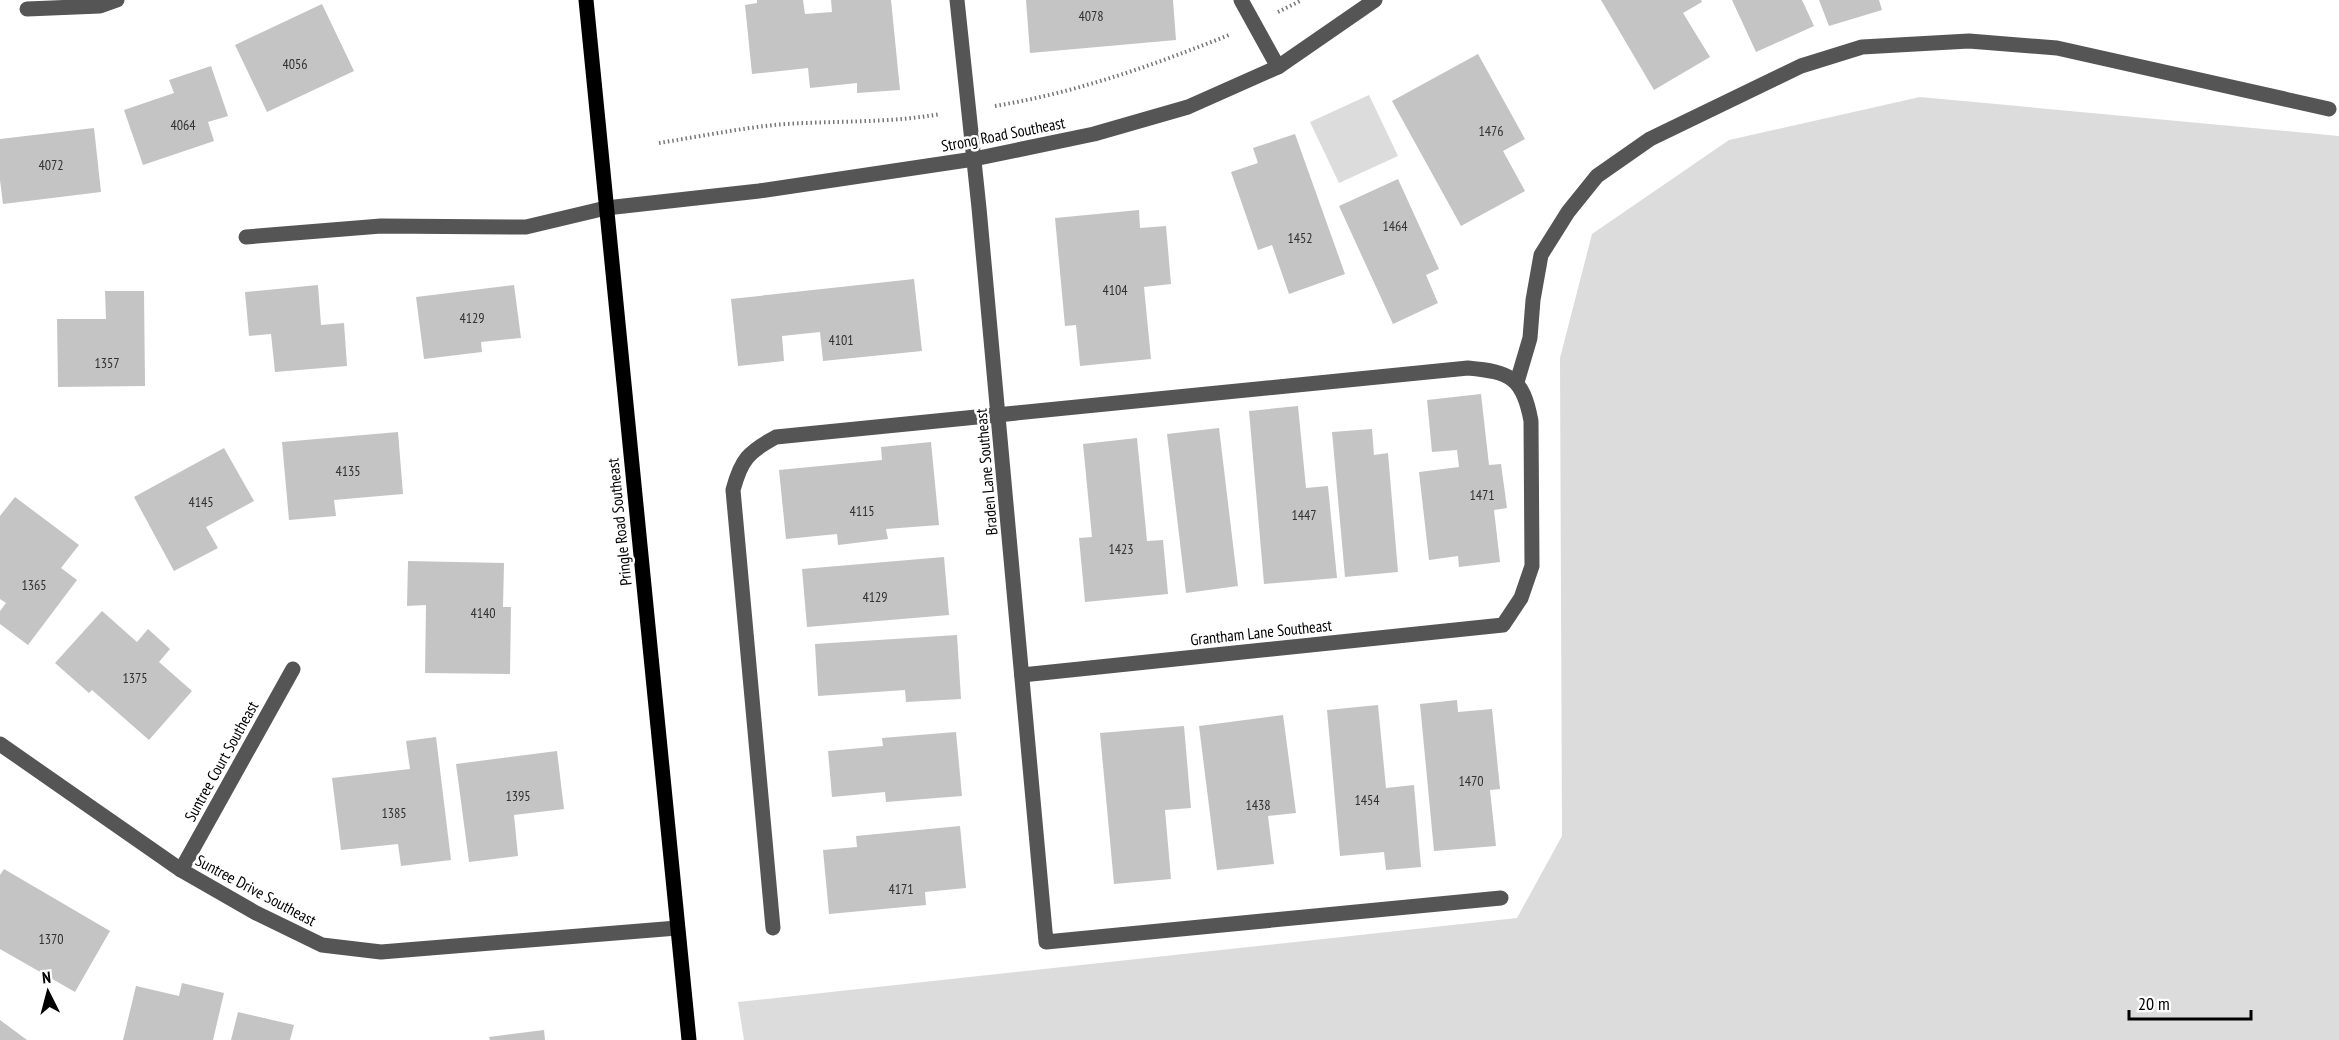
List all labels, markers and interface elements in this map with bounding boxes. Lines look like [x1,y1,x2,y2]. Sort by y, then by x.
house number: 4078 [1078,7,1104,25]
house number: 4056 [282,55,308,73]
street label: Strong Road Southeast [939,112,1067,156]
house number: 4064 [170,116,196,134]
house number: 1476 [1478,122,1504,140]
house number: 4072 [38,156,64,174]
house number: 1464 [1382,217,1408,235]
house number: 1452 [1287,229,1313,247]
house number: 4104 [1102,281,1128,299]
house number: 4129 [459,309,485,327]
house number: 4101 [828,331,854,349]
house number: 1357 [94,354,120,372]
street label: Braden Lane Southeast [970,407,1001,536]
street label: Pringle Road Southeast [602,457,636,587]
house number: 4135 [335,462,361,480]
house number: 1471 [1469,486,1495,504]
house number: 4145 [188,493,214,511]
house number: 4115 [849,502,875,520]
house number: 1447 [1291,506,1317,524]
house number: 1423 [1108,540,1134,558]
house number: 1365 [21,576,47,594]
house number: 4129 [862,588,888,606]
house number: 4140 [470,604,496,622]
street label: Grantham Lane Southeast [1189,615,1333,649]
house number: 1375 [122,669,148,687]
street label: Suntree Court Southeast [180,697,263,825]
house number: 1470 [1458,772,1484,790]
house number: 1395 [505,787,531,805]
house number: 1454 [1354,791,1380,809]
house number: 1438 [1245,796,1271,814]
house number: 1385 [381,804,407,822]
street label: Suntree Drive Southeast [192,850,320,930]
house number: 4171 [888,880,914,898]
house number: 1370 [38,930,64,948]
north arrow [18,962,78,1022]
text: N [41,967,52,987]
scale bar [2129,983,2250,1021]
text: 20 m [2138,992,2170,1015]

